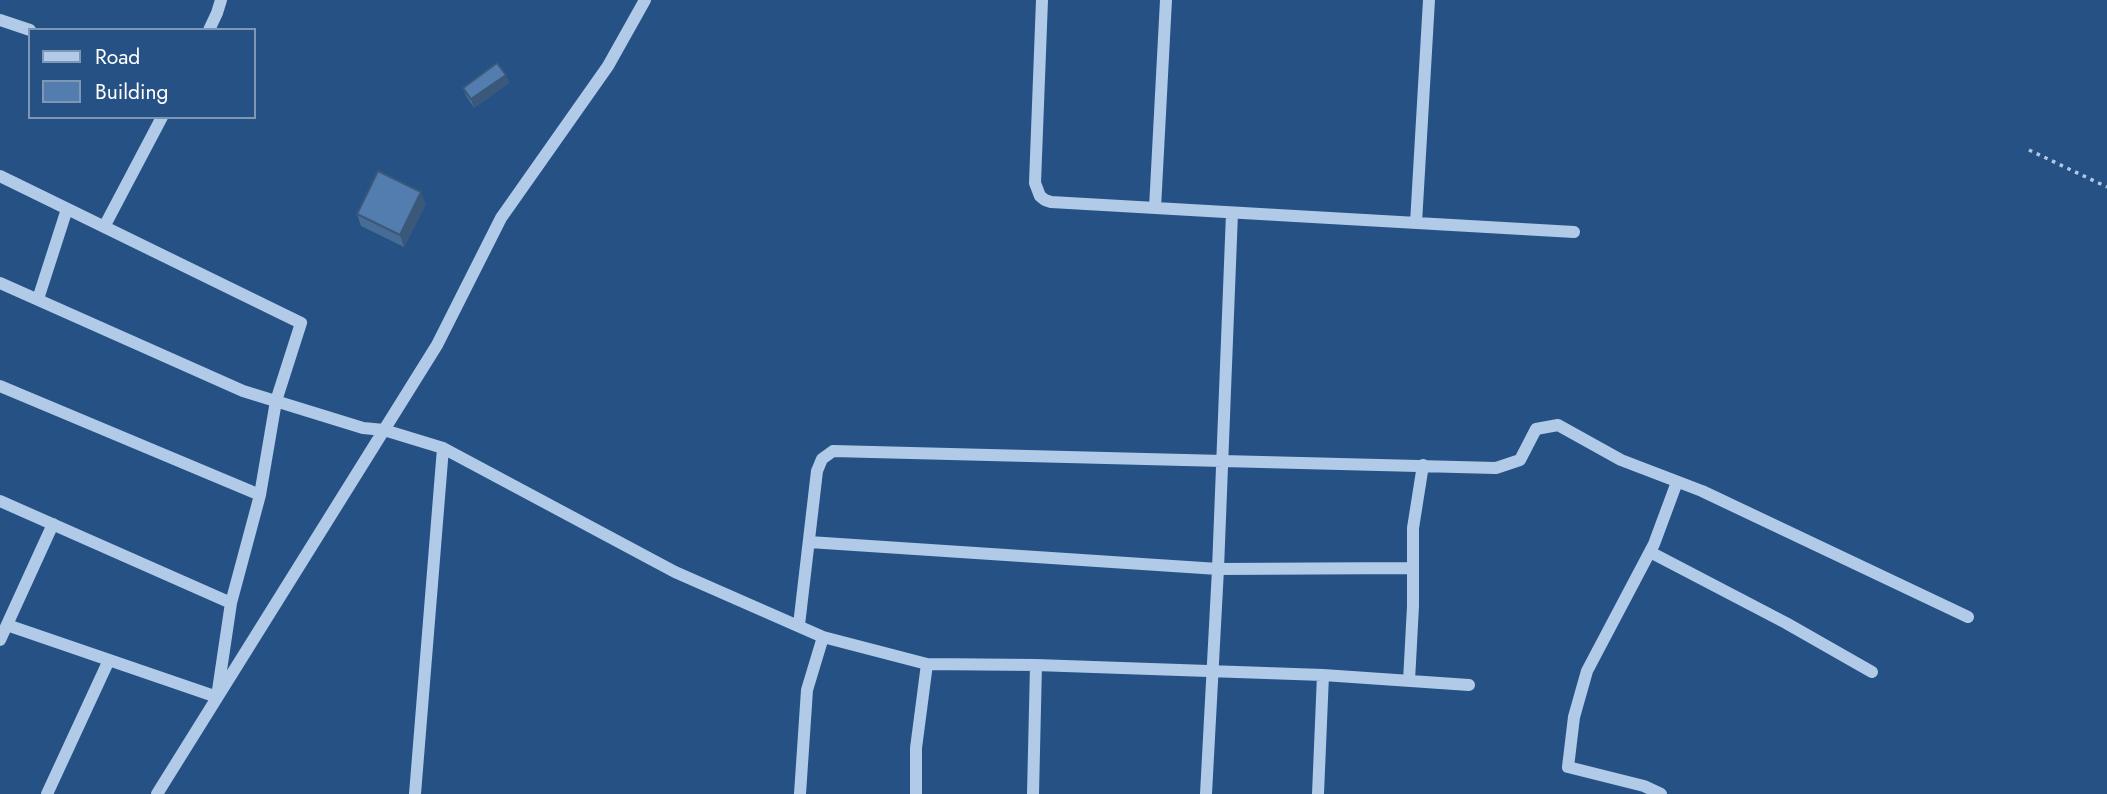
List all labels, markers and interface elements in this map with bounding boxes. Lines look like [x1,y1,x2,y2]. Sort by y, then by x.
legend [28,28,256,119]
text: Road [95,42,140,72]
text: Building [95,77,168,107]

